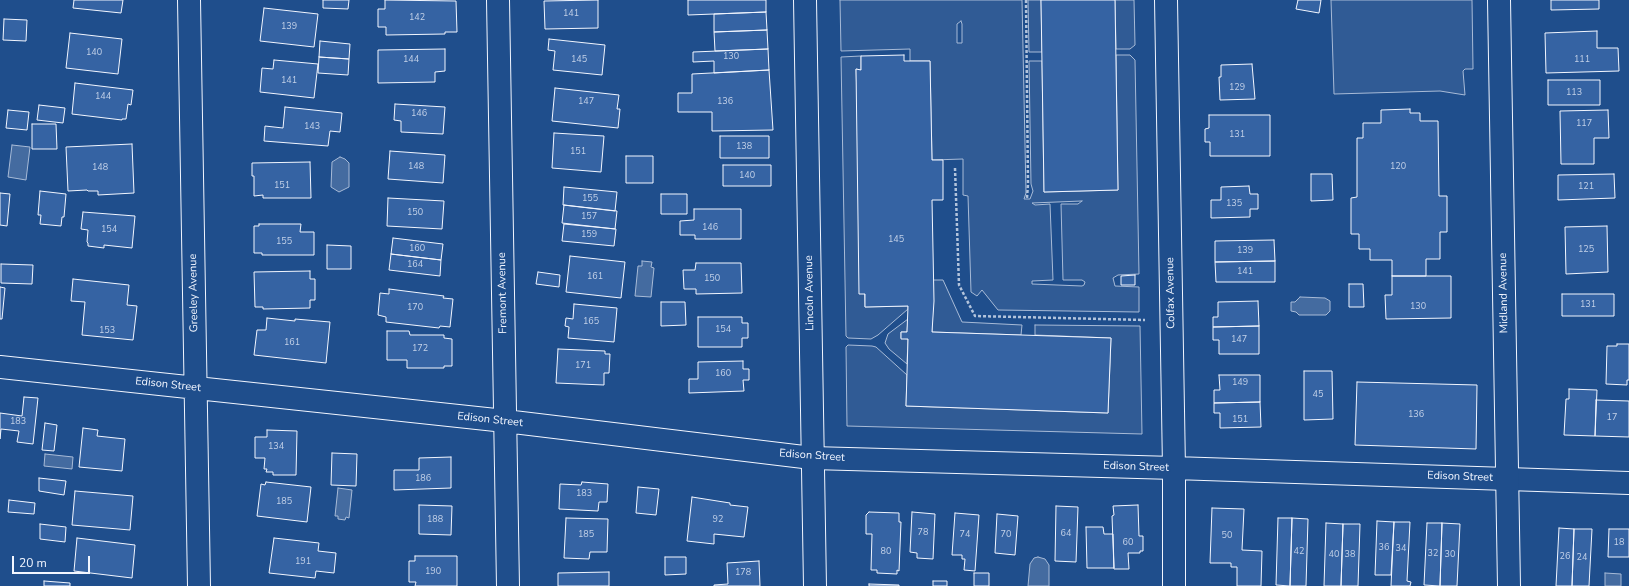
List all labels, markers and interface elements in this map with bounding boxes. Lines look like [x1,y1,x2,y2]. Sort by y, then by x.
house number: 141 [563,9,579,19]
house number: 142 [409,13,425,23]
house number: 139 [281,22,297,32]
house number: 140 [86,48,102,58]
house number: 130 [723,52,739,62]
house number: 144 [403,55,419,65]
house number: 145 [571,55,587,65]
house number: 111 [1574,55,1590,65]
house number: 141 [281,76,297,86]
house number: 129 [1229,83,1245,93]
house number: 113 [1566,88,1582,98]
house number: 144 [95,92,111,102]
house number: 147 [578,97,594,107]
house number: 136 [717,97,733,107]
house number: 146 [411,109,427,119]
house number: 117 [1576,119,1592,129]
house number: 143 [304,122,320,132]
house number: 131 [1229,130,1245,140]
house number: 138 [736,142,752,152]
house number: 151 [570,147,586,157]
house number: 148 [408,162,424,172]
house number: 120 [1390,162,1406,172]
house number: 148 [92,163,108,173]
house number: 140 [739,171,755,181]
house number: 151 [274,181,290,191]
house number: 121 [1578,182,1594,192]
house number: 155 [582,194,598,204]
house number: 135 [1226,199,1242,209]
house number: 150 [407,208,423,218]
house number: 157 [581,212,597,222]
house number: 146 [702,223,718,233]
house number: 154 [101,225,117,235]
house number: 159 [581,230,597,240]
house number: 145 [888,235,904,245]
house number: 155 [276,237,292,247]
house number: 160 [409,244,425,254]
house number: 125 [1578,245,1594,255]
house number: 139 [1237,246,1253,256]
street label: Fremont Avenue [496,252,510,334]
street label: Midland Avenue [1497,253,1511,333]
street label: Greeley Avenue [187,254,201,332]
street label: Lincoln Avenue [803,255,817,331]
street label: Colfax Avenue [1164,257,1178,329]
house number: 164 [407,260,423,270]
house number: 141 [1237,267,1253,277]
house number: 161 [587,272,603,282]
house number: 150 [704,274,720,284]
house number: 131 [1580,300,1596,310]
house number: 130 [1410,302,1426,312]
house number: 170 [407,303,423,313]
house number: 165 [583,317,599,327]
house number: 154 [715,325,731,335]
house number: 153 [99,326,115,336]
house number: 147 [1231,335,1247,345]
house number: 161 [284,338,300,348]
house number: 172 [412,344,428,354]
house number: 171 [575,361,591,371]
house number: 160 [715,369,731,379]
street label: Edison Street [135,375,201,395]
house number: 149 [1232,378,1248,388]
house number: 45 [1313,390,1323,400]
street label: Edison Street [457,410,523,430]
house number: 136 [1408,410,1424,420]
house number: 17 [1607,413,1617,423]
house number: 151 [1232,415,1248,425]
house number: 183 [10,417,26,427]
house number: 134 [268,442,284,452]
street label: Edison Street [779,447,845,465]
street label: Edison Street [1103,459,1169,475]
street label: Edison Street [1427,469,1493,485]
house number: 186 [415,474,431,484]
house number: 183 [576,489,592,499]
house number: 185 [276,497,292,507]
house number: 188 [427,515,443,525]
house number: 92 [713,515,723,525]
house number: 78 [918,528,928,538]
house number: 64 [1061,529,1071,539]
house number: 185 [578,530,594,540]
house number: 74 [960,530,970,540]
house number: 70 [1001,530,1011,540]
house number: 50 [1222,531,1232,541]
house number: 60 [1123,538,1133,548]
house number: 18 [1614,538,1624,548]
house number: 36 [1379,543,1389,553]
house number: 34 [1396,544,1406,554]
house number: 80 [881,547,891,557]
house number: 42 [1294,547,1304,557]
scale bar [14,548,92,574]
house number: 32 [1428,549,1438,559]
house number: 40 [1329,550,1339,560]
house number: 38 [1345,550,1355,560]
house number: 30 [1445,550,1455,560]
house number: 26 [1560,552,1570,562]
house number: 24 [1577,553,1587,563]
text: 20 m [19,555,47,571]
house number: 191 [295,557,311,567]
house number: 190 [425,567,441,577]
house number: 178 [735,568,751,578]

